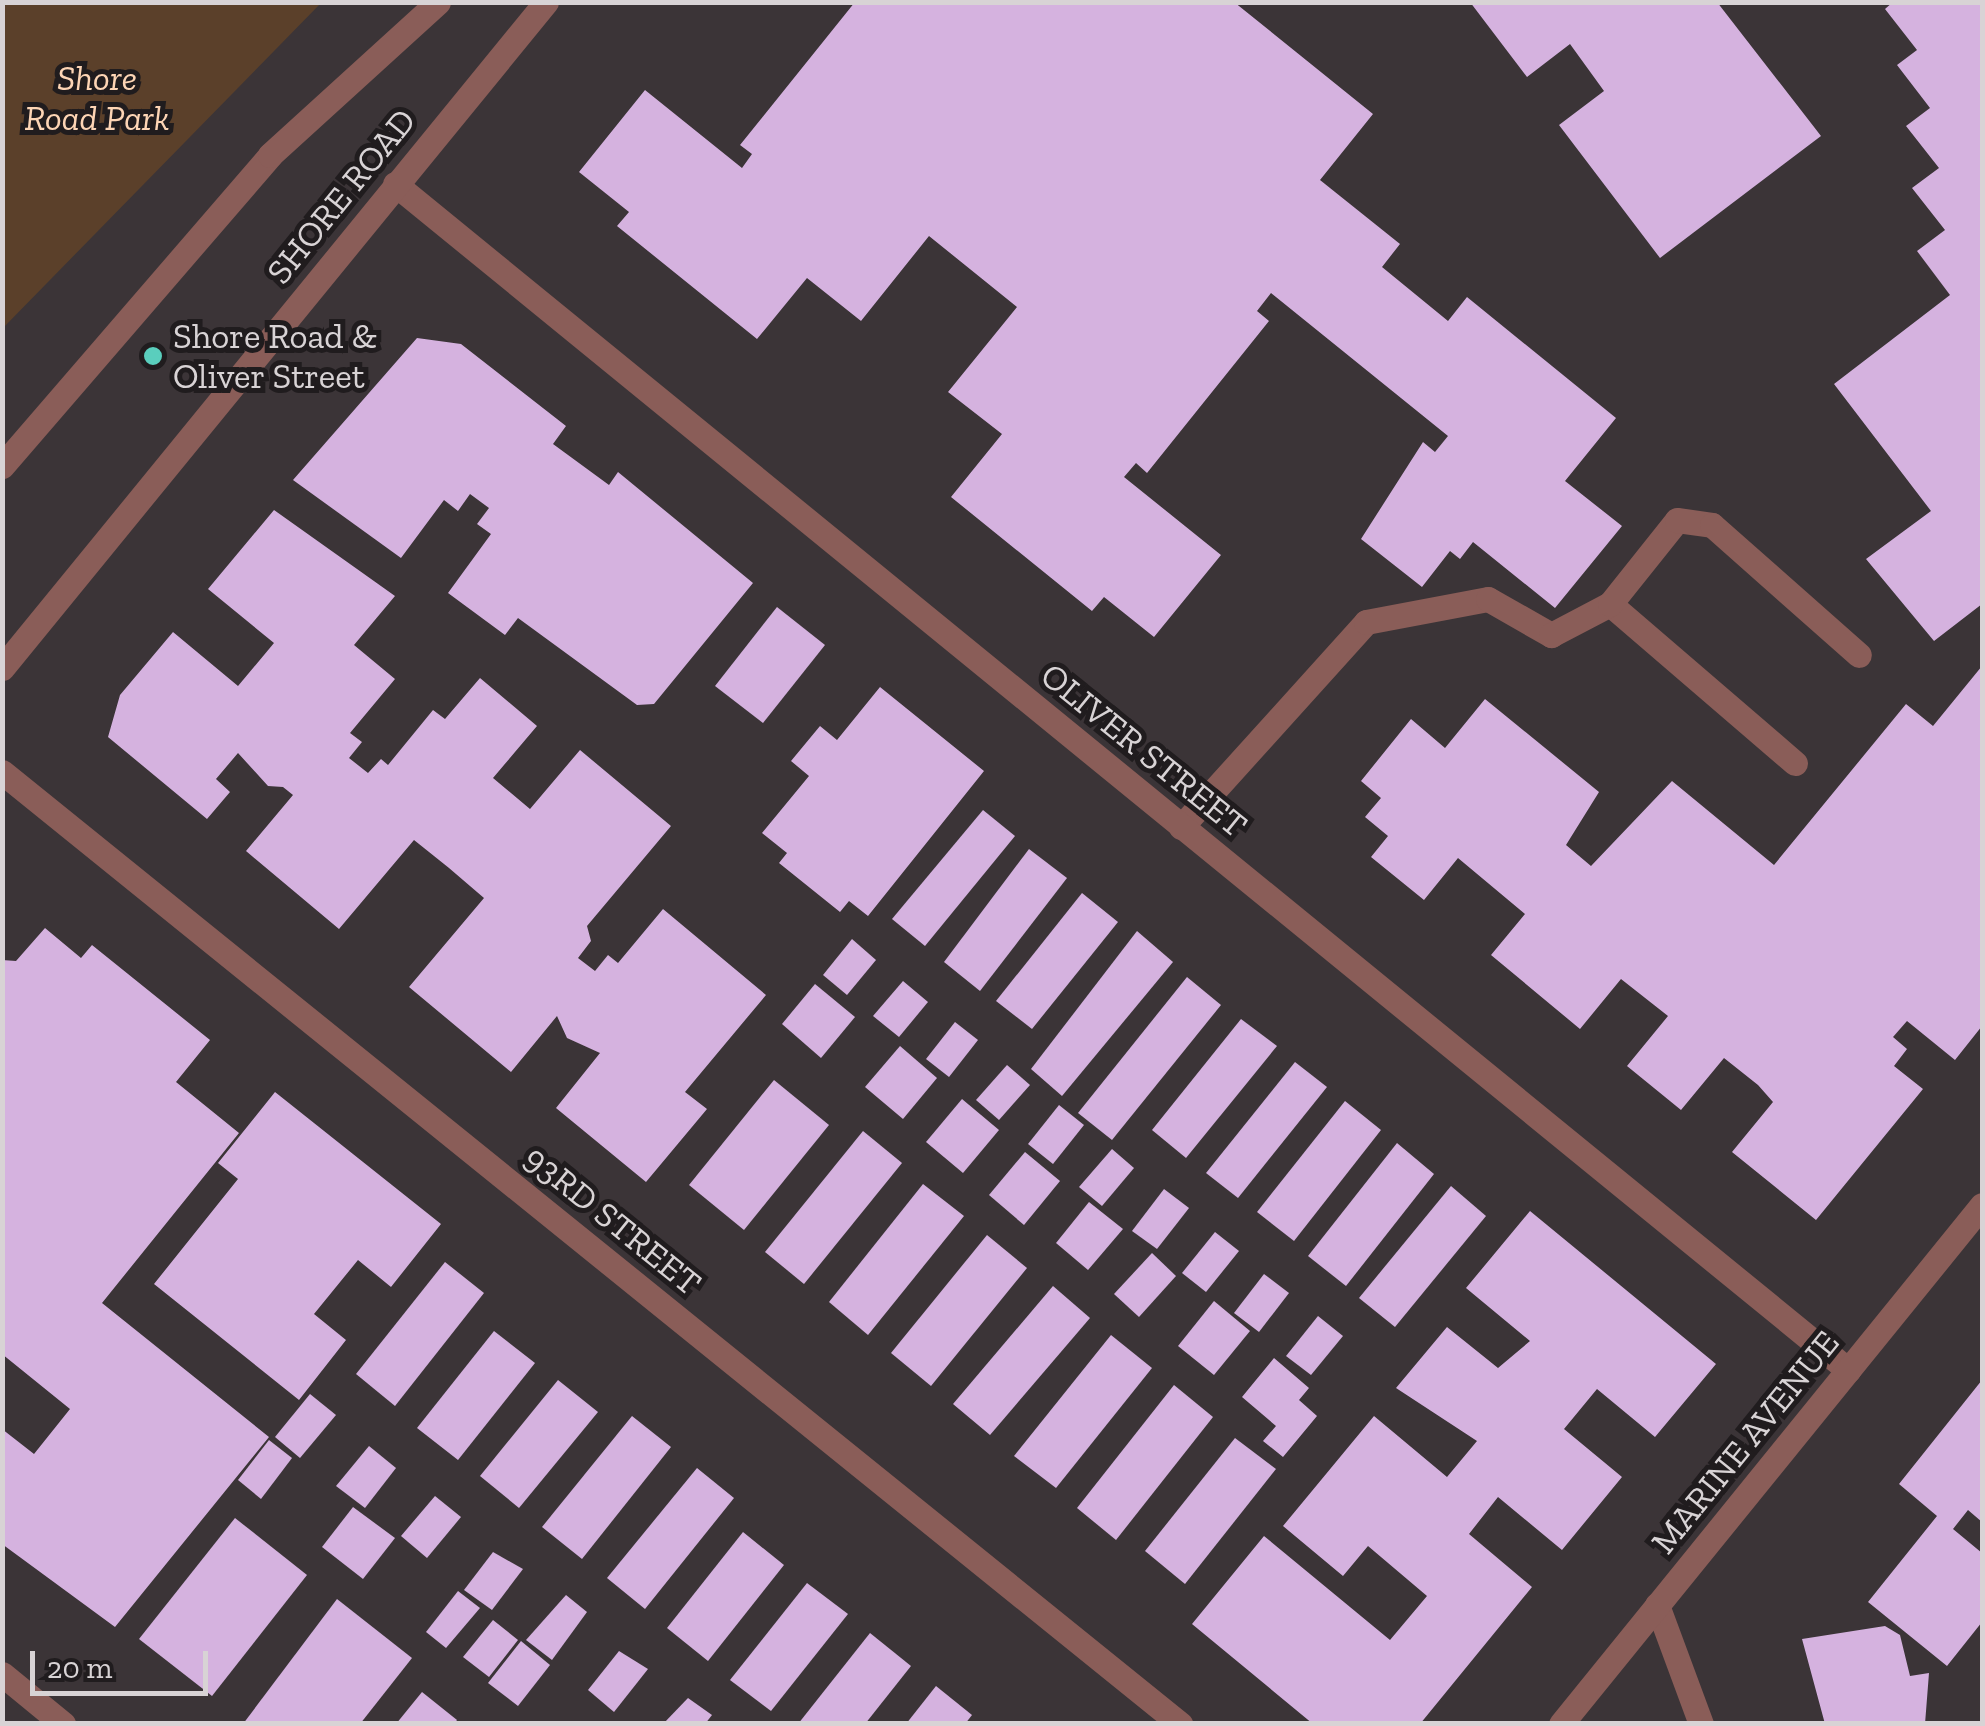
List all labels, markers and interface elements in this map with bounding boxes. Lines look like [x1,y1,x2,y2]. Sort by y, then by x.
park label: Shore Road Park [25,57,169,139]
street label: SHORE ROAD [258,100,424,292]
place label: Shore Road & Oliver Street [173,315,377,397]
marker: Shore Road & Oliver Street [142,345,164,367]
street label: OLIVER STREET [1032,654,1256,846]
street label: 93RD STREET [516,1136,710,1304]
street label: MARINE AVENUE [1642,1322,1848,1562]
scale bar [35,1631,212,1693]
text: 20 m [47,1650,112,1686]

